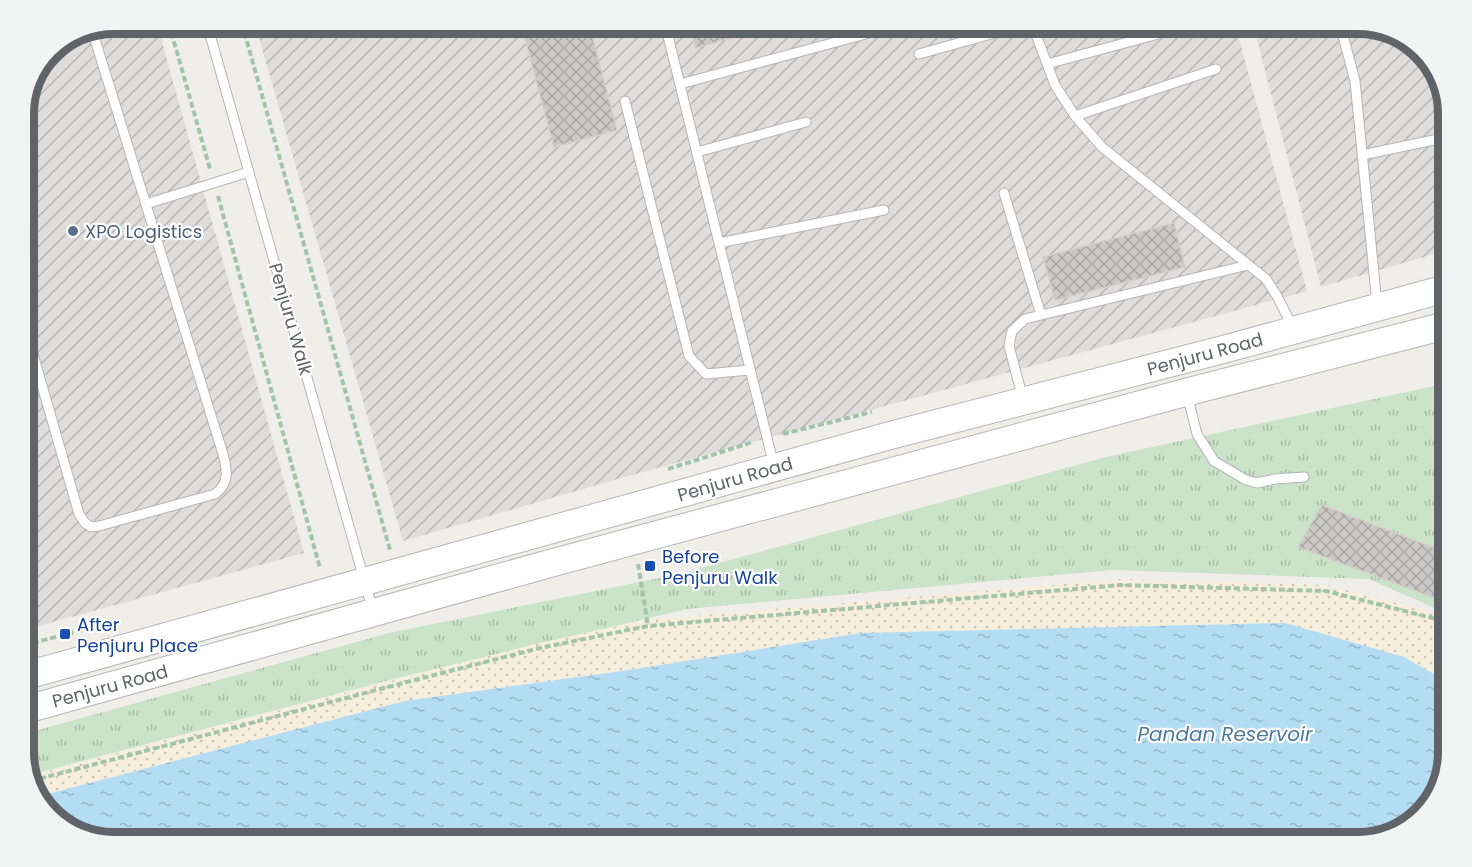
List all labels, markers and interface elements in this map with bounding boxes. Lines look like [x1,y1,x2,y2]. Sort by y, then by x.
place label: XPO Logistics [85,219,202,244]
marker: XPO Logistics [66,224,80,238]
street label: Penjuru Walk [263,260,319,379]
street label: Penjuru Road [1144,327,1266,381]
street label: Penjuru Road [674,451,796,507]
place label: Before Penjuru Walk [662,544,778,590]
marker: Before Penjuru Walk [643,559,657,573]
place label: After Penjuru Place [77,612,198,658]
marker: After Penjuru Place [58,627,72,641]
street label: Penjuru Road [49,659,171,713]
water label: Pandan Reservoir [1138,720,1313,748]

